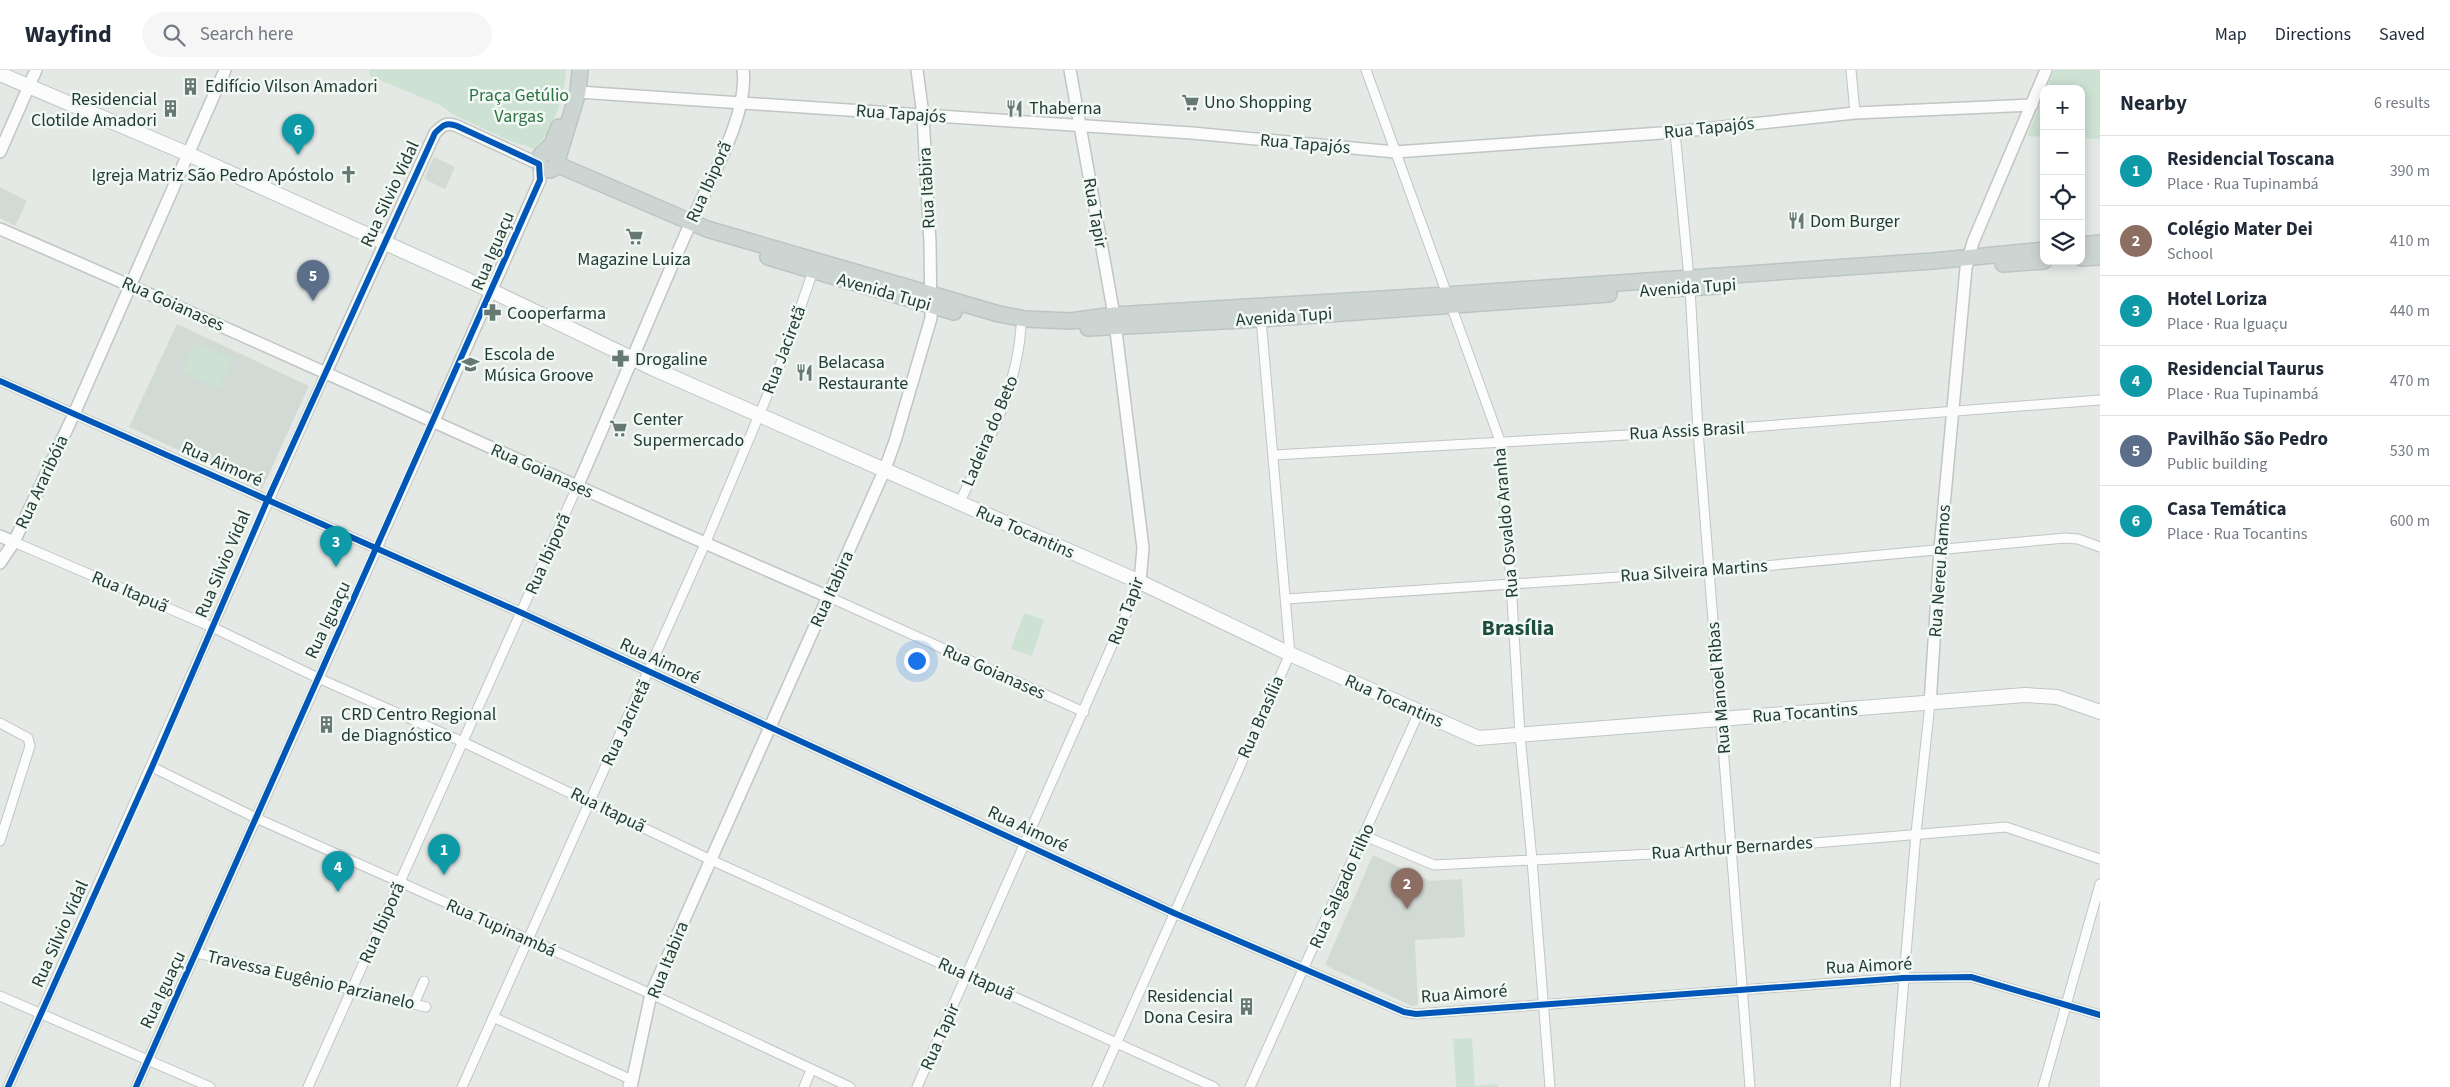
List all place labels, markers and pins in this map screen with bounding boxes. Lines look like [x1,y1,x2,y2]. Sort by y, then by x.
place label: Edifício Vilson Amadori [205,74,378,99]
building icon: Edifício Vilson Amadori [181,76,201,96]
place label: Residencial Clotilde Amadori [31,87,157,133]
place label: Uno Shopping [1204,90,1311,115]
supermarket icon: Uno Shopping [1180,92,1200,112]
place label: Thaberna [1029,96,1102,121]
restaurant icon: Thaberna [1005,98,1025,118]
building icon: Residencial Clotilde Amadori [161,99,181,119]
pin: 6 [282,114,314,155]
place label: Igreja Matriz São Pedro Apóstolo [91,163,334,188]
church icon: Igreja Matriz São Pedro Apóstolo [338,165,358,185]
place label: Dom Burger [1810,209,1901,234]
restaurant icon: Dom Burger [1786,211,1806,231]
supermarket icon: Magazine Luiza [624,226,644,246]
place label: Magazine Luiza [577,247,691,272]
pin: 5 [297,260,329,301]
place label: Cooperfarma [507,301,606,326]
pharmacy icon: Cooperfarma [483,303,503,323]
place label: Escola de Música Groove [484,342,594,388]
place label: Drogaline [635,347,708,372]
pharmacy icon: Drogaline [611,349,631,369]
place label: Belacasa Restaurante [818,350,908,396]
school or university icon: Escola de Música Groove [460,354,480,374]
restaurant icon: Belacasa Restaurante [794,362,814,382]
place label: Center Supermercado [633,407,744,453]
supermarket icon: Center Supermercado [609,419,629,439]
pin: 3 [320,526,352,567]
place label: CRD Centro Regional de Diagnóstico [341,702,496,748]
building icon: CRD Centro Regional de Diagnóstico [317,714,337,734]
pin: 1 [428,834,460,875]
pin: 4 [322,851,354,892]
pin: 2 [1391,868,1423,909]
place label: Residencial Dona Cesira [1144,984,1233,1030]
building icon: Residencial Dona Cesira [1237,996,1257,1016]

